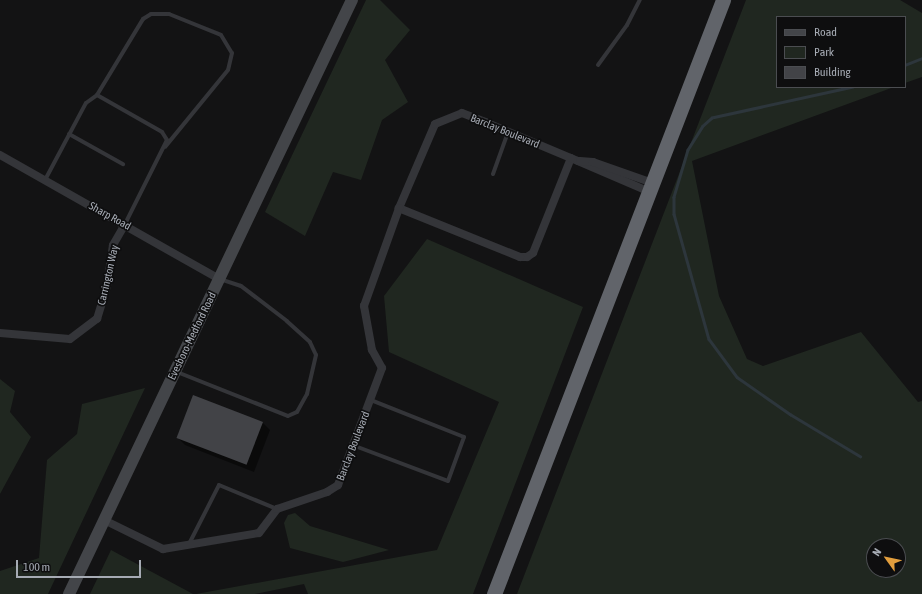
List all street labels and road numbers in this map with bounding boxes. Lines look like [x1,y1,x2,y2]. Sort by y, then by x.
street label: Barclay Boulevard [469,111,541,151]
street label: Sharp Road [87,199,133,233]
street label: Carrington Way [95,244,121,306]
street label: Evesboro-Medford Road [165,290,219,382]
street label: Barclay Boulevard [334,410,372,482]

